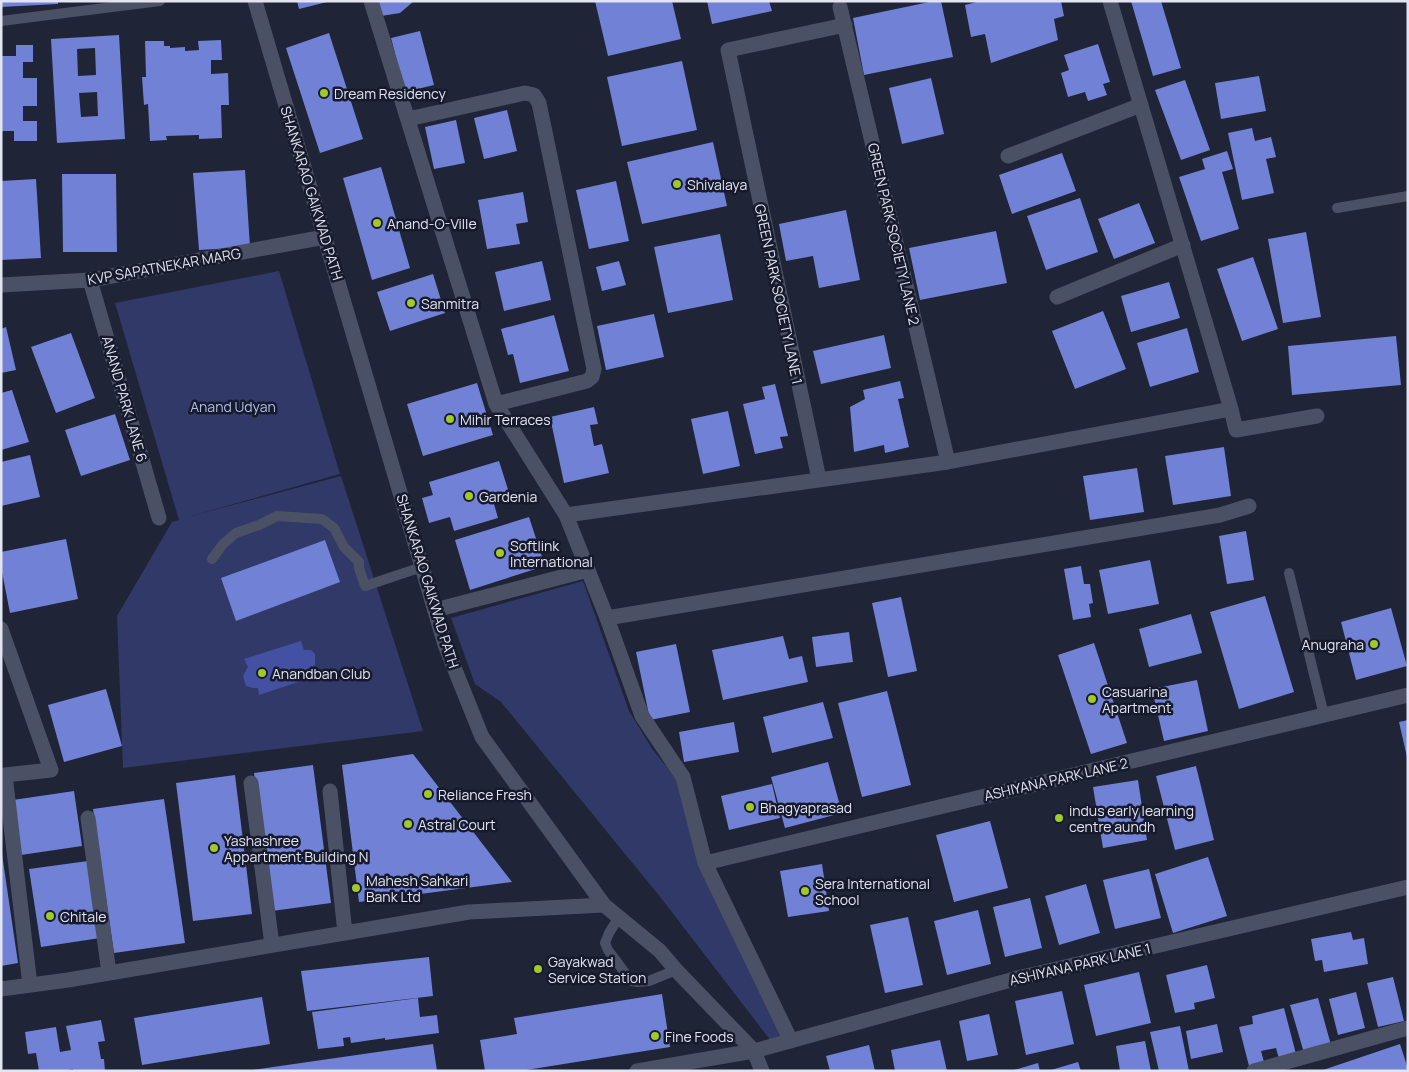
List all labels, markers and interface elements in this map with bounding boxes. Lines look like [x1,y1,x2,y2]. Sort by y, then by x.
place label: Dream Residency [334,84,446,103]
marker: Dream Residency [318,87,330,99]
street label: SHANKARAO GAIKWAD PATH [276,104,348,282]
street label: GREEN PARK SOCIETY LANE 2 [864,141,924,327]
place label: Shivalaya [687,175,747,194]
marker: Shivalaya [671,178,683,190]
street label: GREEN PARK SOCIETY LANE 1 [751,202,807,386]
place label: Anand-O-Ville [387,214,477,233]
marker: Anand-O-Ville [371,217,383,229]
street label: KVP SAPATNEKAR MARG [86,243,242,289]
place label: Sanmitra [421,294,479,313]
marker: Sanmitra [405,297,417,309]
street label: ANAND PARK LANE 6 [98,334,152,464]
park label: Anand Udyan [190,397,276,416]
place label: Mihir Terraces [460,410,551,429]
marker: Mihir Terraces [444,413,456,425]
place label: Gardenia [479,487,537,506]
marker: Gardenia [463,490,475,502]
street label: SHANKARAO GAIKWAD PATH [392,492,464,670]
place label: Softlink International [510,536,593,571]
marker: Softlink International [494,547,506,559]
place label: Anugraha [1302,635,1364,654]
marker: Anugraha [1368,638,1380,650]
place label: Anandban Club [272,664,371,683]
marker: Anandban Club [256,667,268,679]
place label: Casuarina Apartment [1102,682,1172,717]
marker: Casuarina Apartment [1086,693,1098,705]
street label: ASHIYANA PARK LANE 2 [982,753,1130,805]
place label: Reliance Fresh [438,785,532,804]
marker: Reliance Fresh [422,788,434,800]
place label: Bhagyaprasad [760,798,852,817]
marker: Bhagyaprasad [744,801,756,813]
place label: indus early learning centre aundh [1069,801,1194,836]
marker: indus early learning centre aundh [1053,812,1065,824]
place label: Astral Court [418,815,496,834]
marker: Astral Court [402,818,414,830]
place label: Yashashree Appartment Building N [224,831,368,866]
marker: Yashashree Appartment Building N [208,842,220,854]
place label: Mahesh Sahkari Bank Ltd [366,871,468,906]
place label: Sera International School [815,874,930,909]
marker: Mahesh Sahkari Bank Ltd [350,882,362,894]
marker: Sera International School [799,885,811,897]
place label: Chitale [60,907,106,926]
marker: Chitale [44,910,56,922]
street label: ASHIYANA PARK LANE 1 [1007,938,1153,990]
place label: Gayakwad Service Station [548,952,646,987]
marker: Gayakwad Service Station [532,963,544,975]
place label: Fine Foods [665,1027,734,1046]
marker: Fine Foods [649,1030,661,1042]

